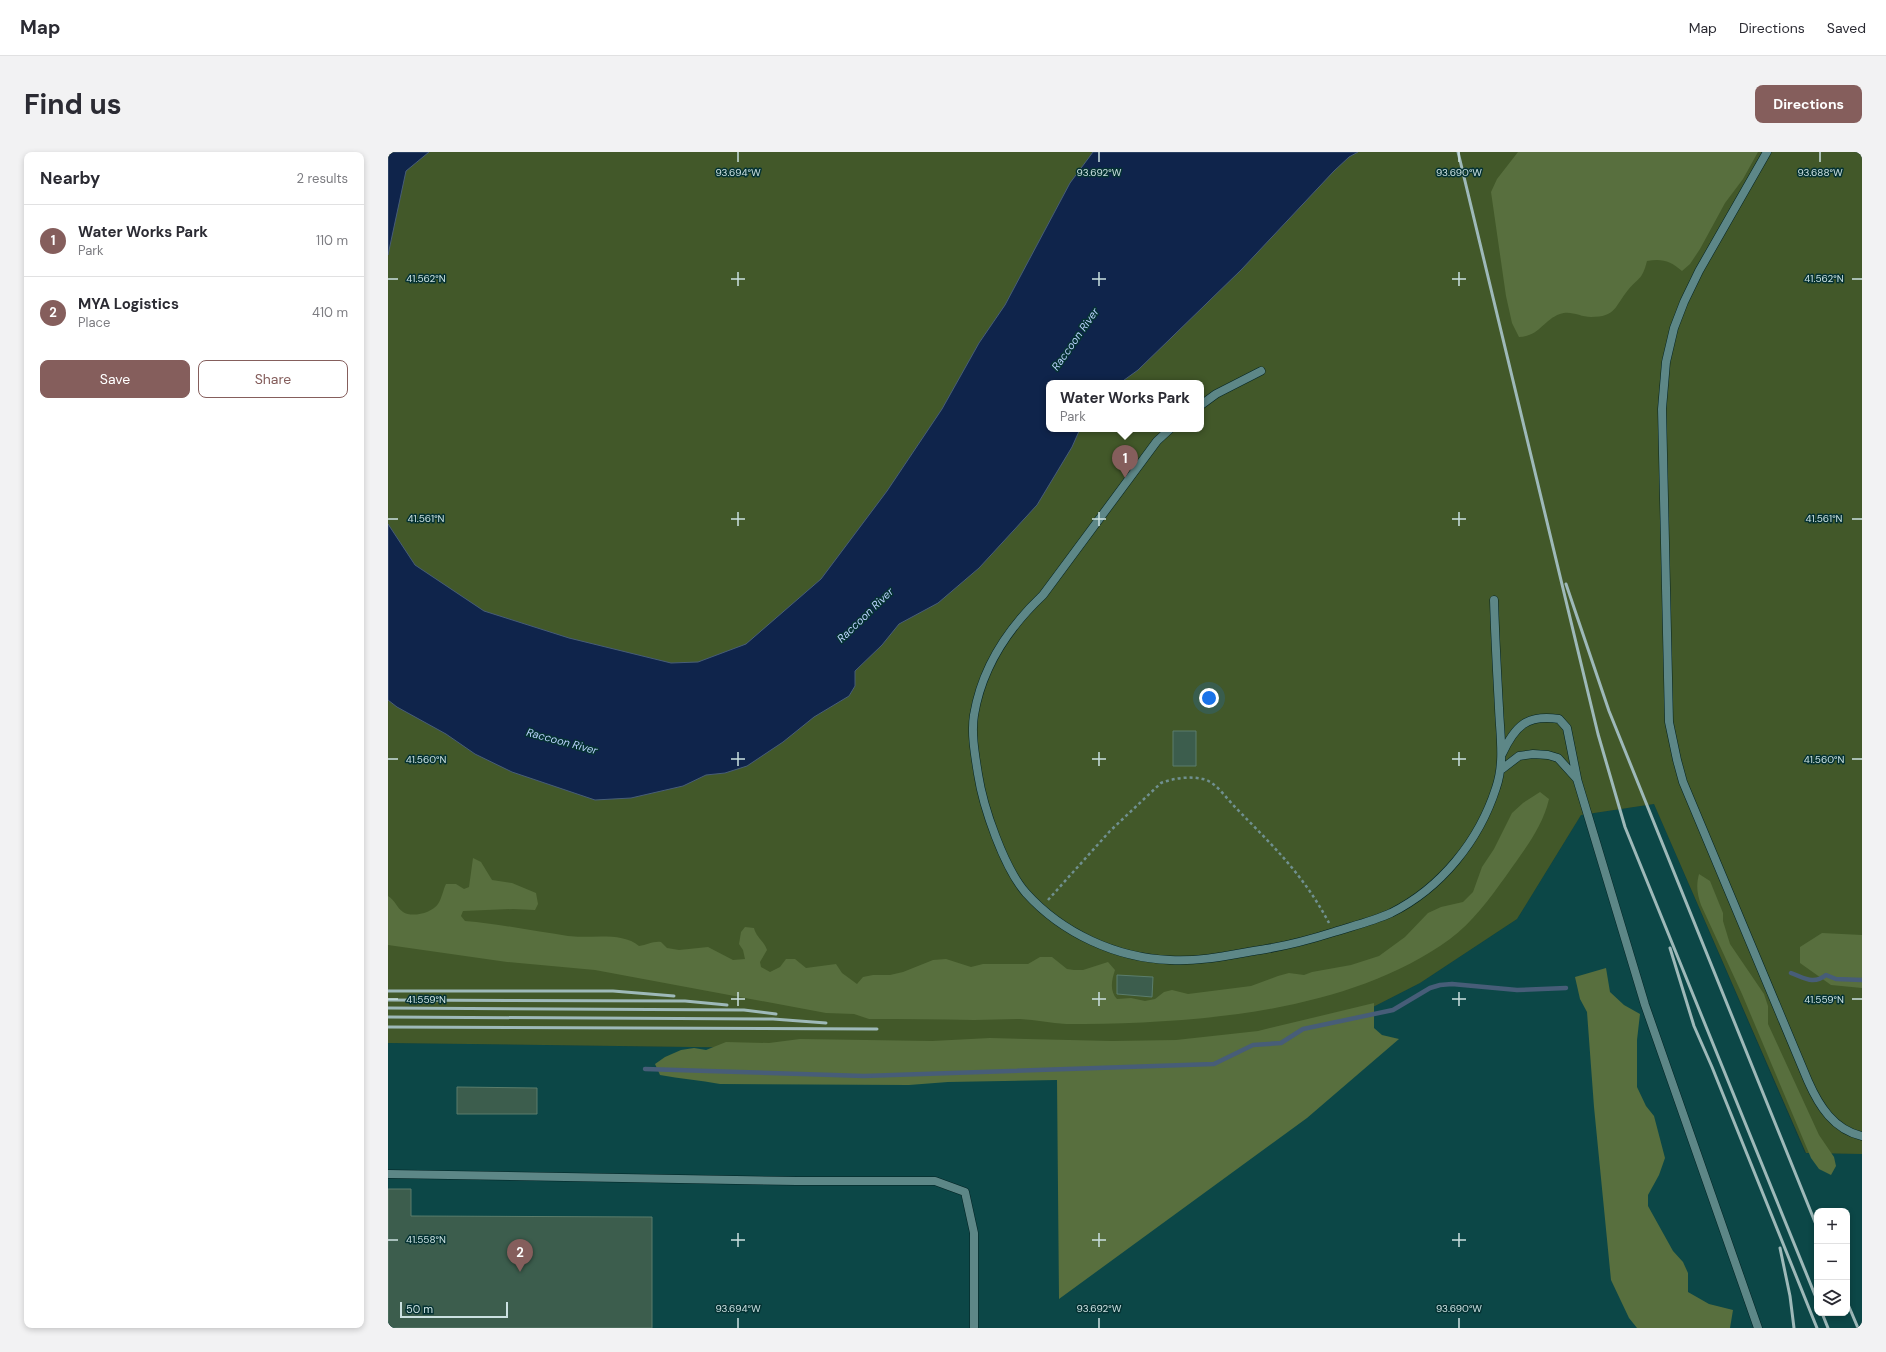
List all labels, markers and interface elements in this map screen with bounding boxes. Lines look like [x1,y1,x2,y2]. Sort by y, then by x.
text: Map [20,15,60,40]
text: Map [1689,19,1717,37]
text: Directions [1739,19,1805,37]
text: Saved [1827,19,1866,37]
button: Directions [1755,85,1862,123]
text: Find us [24,86,122,123]
text: 93.694°W [715,166,761,179]
text: 93.692°W [1077,166,1122,179]
text: 93.690°W [1436,166,1482,179]
text: 93.688°W [1797,166,1843,179]
text: Nearby [40,167,100,189]
text: 2 results [297,170,348,187]
text: Water Works Park [78,222,208,242]
text: 1 [51,232,55,249]
text: 110 m [316,232,348,249]
text: Park [78,242,104,259]
text: 41.562°N [406,272,446,285]
text: 41.562°N [1804,272,1844,285]
text: MYA Logistics [78,294,179,314]
text: 2 [49,304,57,321]
text: 410 m [312,304,348,321]
water label: Raccoon River [1048,304,1102,373]
text: Place [78,314,110,331]
button: Save [40,360,190,398]
button: Share [198,360,348,398]
popup [1046,380,1204,432]
text: Water Works Park [1060,388,1190,408]
text: Park [1060,408,1086,425]
pin: 1 [1112,445,1138,478]
text: 41.561°N [407,512,445,525]
text: 41.561°N [1805,512,1843,525]
water label: Raccoon River [834,584,897,645]
your location [1199,688,1219,708]
water label: Raccoon River [525,725,600,757]
text: 41.560°N [406,753,446,766]
text: 41.560°N [1804,753,1844,766]
text: 41.559°N [406,993,446,1006]
text: 41.559°N [1804,993,1844,1006]
map controls [1814,1208,1850,1316]
button: + [1814,1208,1850,1244]
text: 41.558°N [406,1233,446,1246]
pin: 2 [507,1239,533,1272]
button: − [1814,1244,1850,1280]
button: layers [1814,1280,1850,1316]
scale bar [400,1300,508,1319]
text: 50 m [406,1302,433,1316]
text: 93.694°W [715,1302,761,1315]
text: 93.692°W [1077,1302,1122,1315]
text: 93.690°W [1436,1302,1482,1315]

